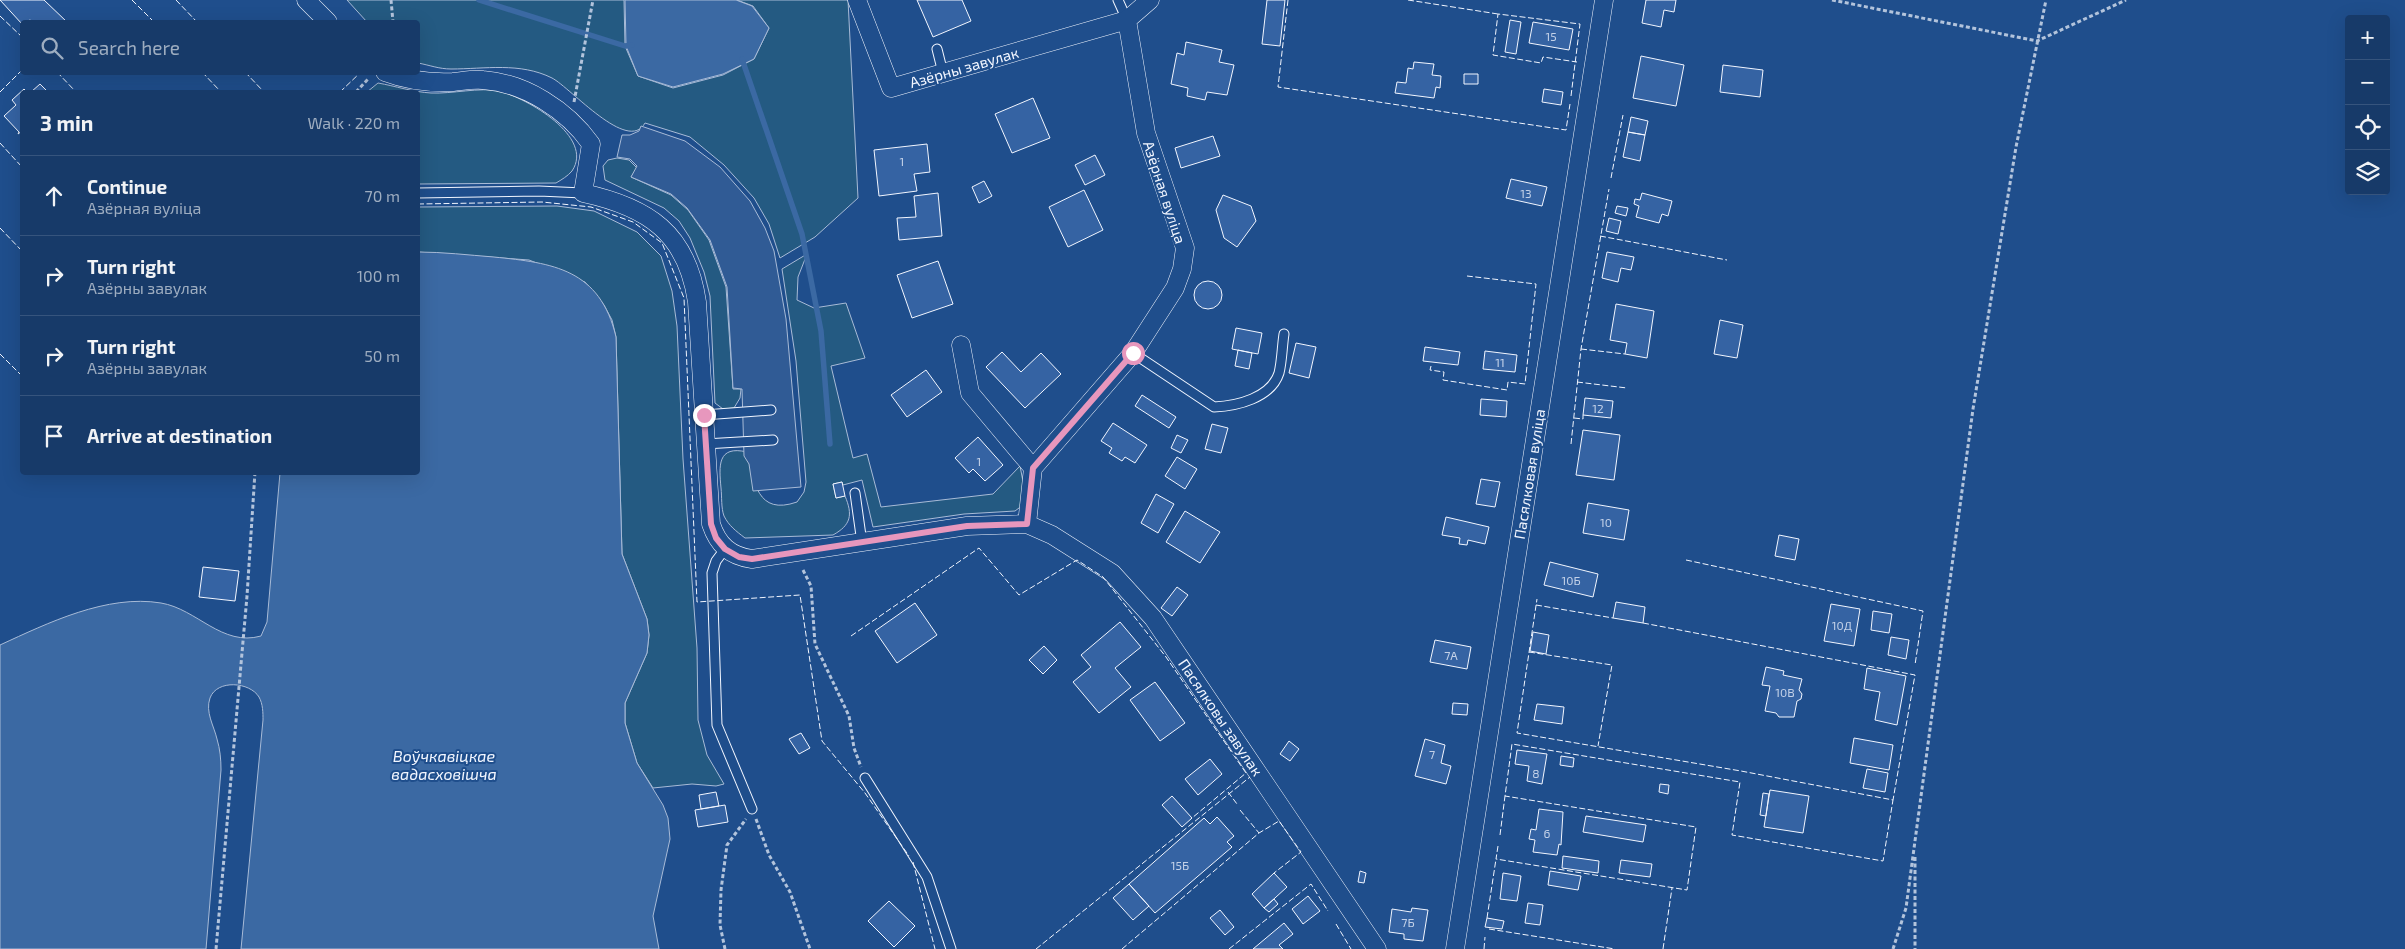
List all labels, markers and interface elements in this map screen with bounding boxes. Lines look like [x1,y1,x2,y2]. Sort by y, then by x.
map controls [2345,15,2390,195]
button: + [2345,15,2390,60]
search box [20,20,420,75]
house number: 15 [1545,29,1557,43]
icon: search [38,34,66,62]
text: Search here [78,36,180,59]
street label: Азёрны завулак [907,43,1021,92]
button: − [2345,60,2390,105]
button: locate [2345,105,2390,150]
text: 3 min [40,110,93,135]
text: Walk · 220 m [307,113,400,132]
street label: Азёрная вуліца [1139,138,1190,246]
button: layers [2345,150,2390,195]
house number: 1 [900,154,904,168]
text: Continue [87,175,167,198]
icon: ahead [40,182,68,210]
text: 70 m [365,186,400,205]
house number: 13 [1520,186,1532,200]
text: Азёрная вуліца [87,198,201,217]
text: Turn right [87,255,175,278]
icon: right [40,262,68,290]
text: 100 m [357,266,400,285]
text: Азёрны завулак [87,278,207,297]
text: Turn right [87,335,175,358]
icon: right [40,342,68,370]
route start [1122,342,1145,365]
text: 50 m [364,346,400,365]
house number: 11 [1495,355,1505,369]
text: Азёрны завулак [87,358,207,377]
house number: 12 [1592,401,1604,415]
route end [693,404,716,427]
street label: Пасялковая вуліца [1510,407,1549,541]
icon: arrive [40,422,68,450]
text: Arrive at destination [87,424,272,447]
house number: 1 [977,454,981,468]
house number: 10 [1600,515,1612,529]
house number: 10Б [1561,573,1581,587]
house number: 10Д [1832,618,1852,632]
house number: 7А [1444,648,1458,662]
street label: Пасялковы завулак [1174,655,1267,780]
house number: 10В [1775,685,1795,699]
water label: Воўчкавіцкае вадасховішча [391,746,497,783]
house number: 7 [1429,747,1435,761]
house number: 8 [1532,766,1540,780]
house number: 6 [1544,826,1551,840]
house number: 15Б [1171,858,1189,872]
house number: 7Б [1401,915,1415,929]

